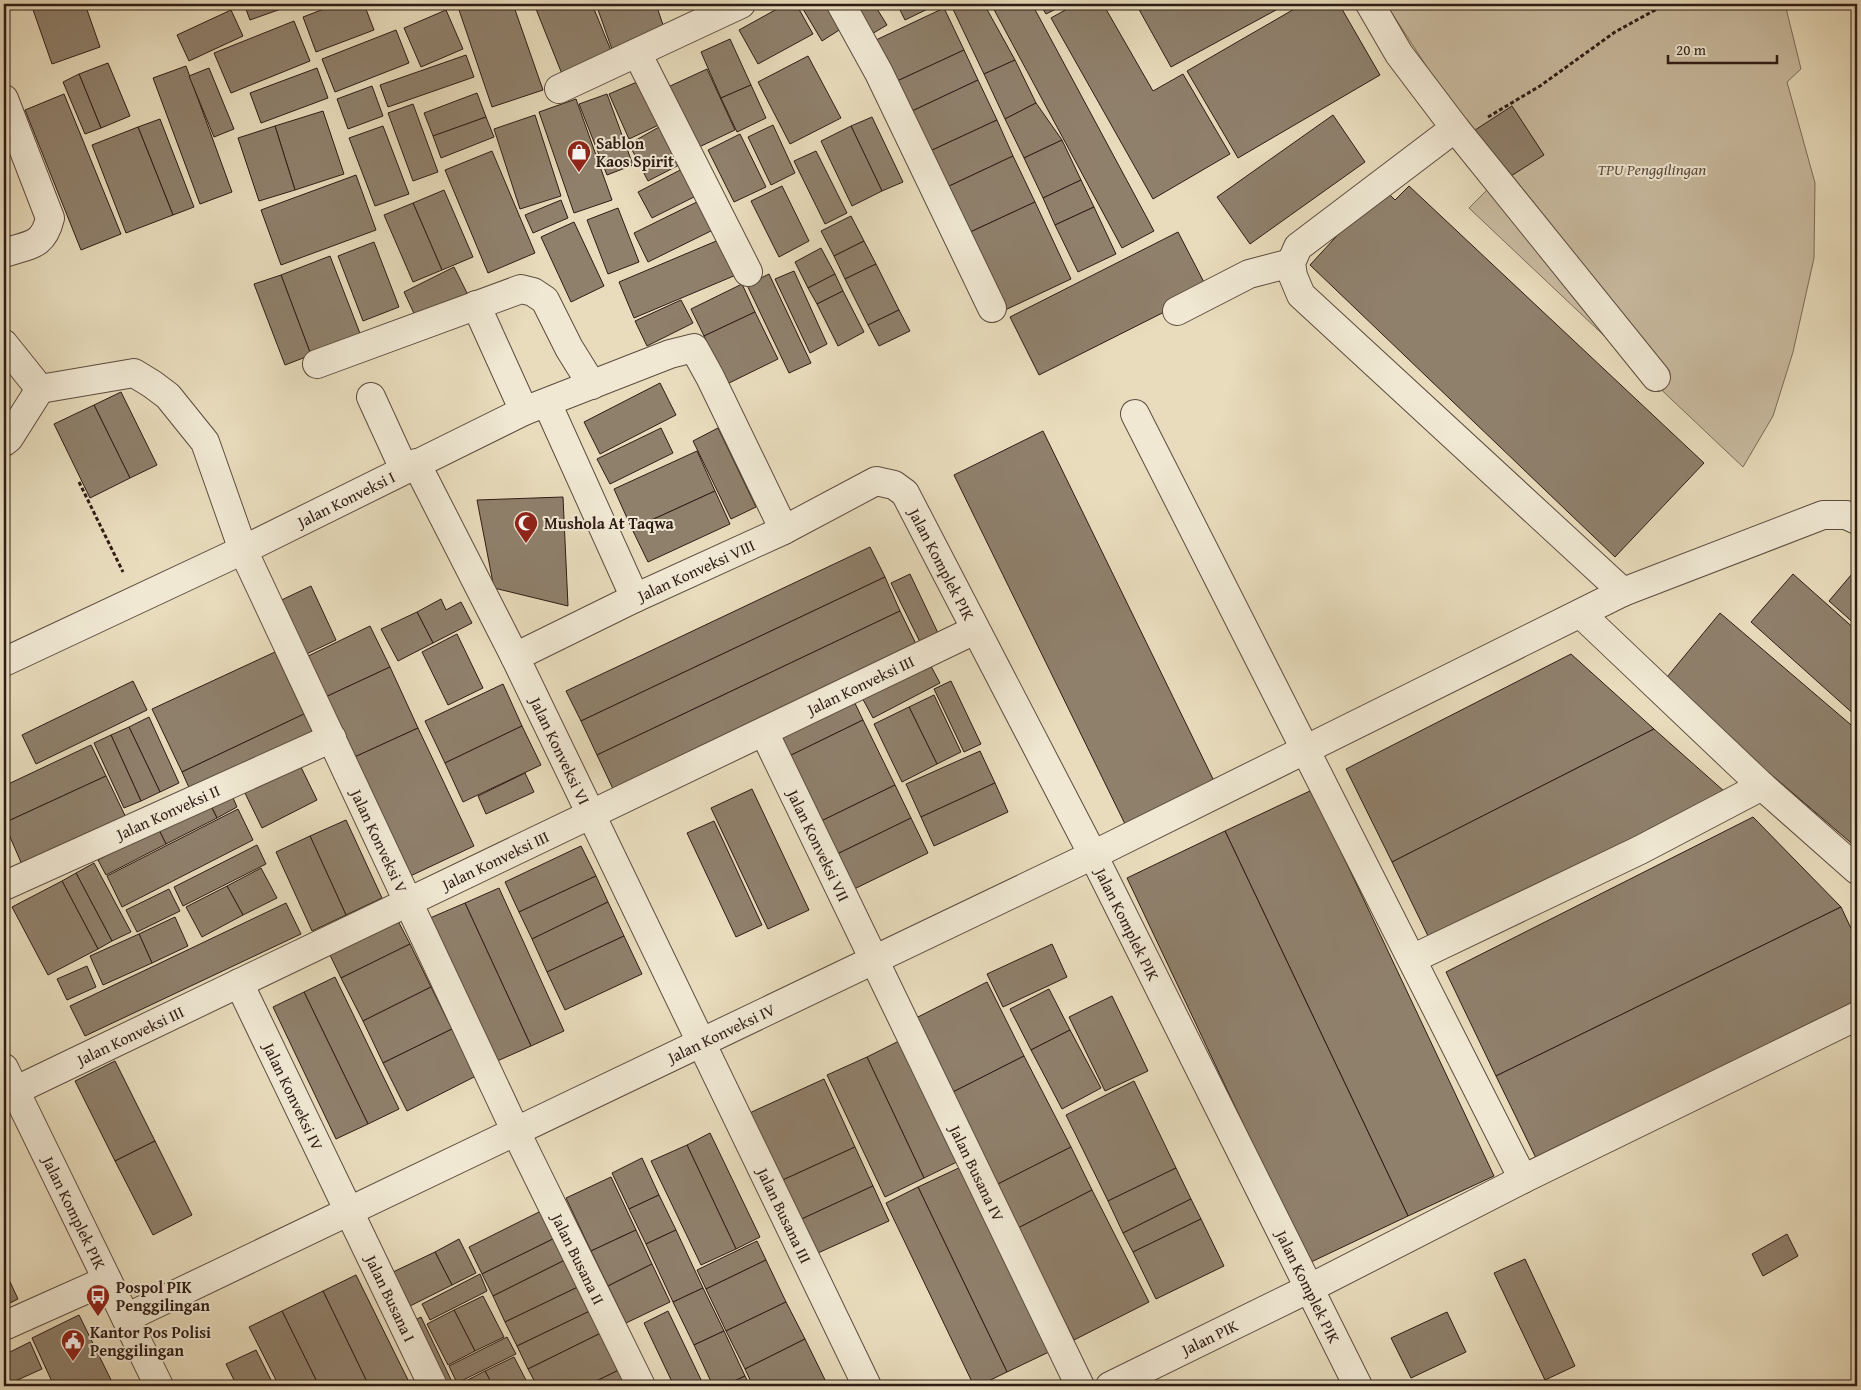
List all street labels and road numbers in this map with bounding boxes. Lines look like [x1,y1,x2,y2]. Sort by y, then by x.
street label: Jalan Konveksi I [291,465,399,534]
street label: Jalan Komplek PIK [902,502,981,625]
street label: Jalan Konveksi VIII [632,533,759,608]
street label: Jalan Konveksi III [801,649,918,722]
street label: Jalan Konveksi VI [523,691,597,809]
street label: Jalan Konveksi II [111,778,224,847]
street label: Jalan Konveksi V [344,783,414,897]
street label: Jalan Konveksi VII [781,784,856,906]
street label: Jalan Konveksi III [436,824,553,897]
street label: Jalan Komplek PIK [1088,862,1166,985]
street label: Jalan Konveksi IV [662,997,780,1070]
street label: Jalan Konveksi III [71,999,188,1072]
street label: Jalan Konveksi IV [257,1037,330,1155]
street label: Jalan Busana IV [943,1119,1011,1226]
street label: Jalan Komplek PIK [36,1150,113,1274]
street label: Jalan Busana III [750,1162,818,1267]
street label: Jalan Busana II [545,1208,611,1309]
street label: Jalan Komplek PIK [1269,1224,1347,1348]
street label: Jalan Busana I [359,1249,422,1346]
street label: Jalan PIK [1176,1313,1242,1362]

